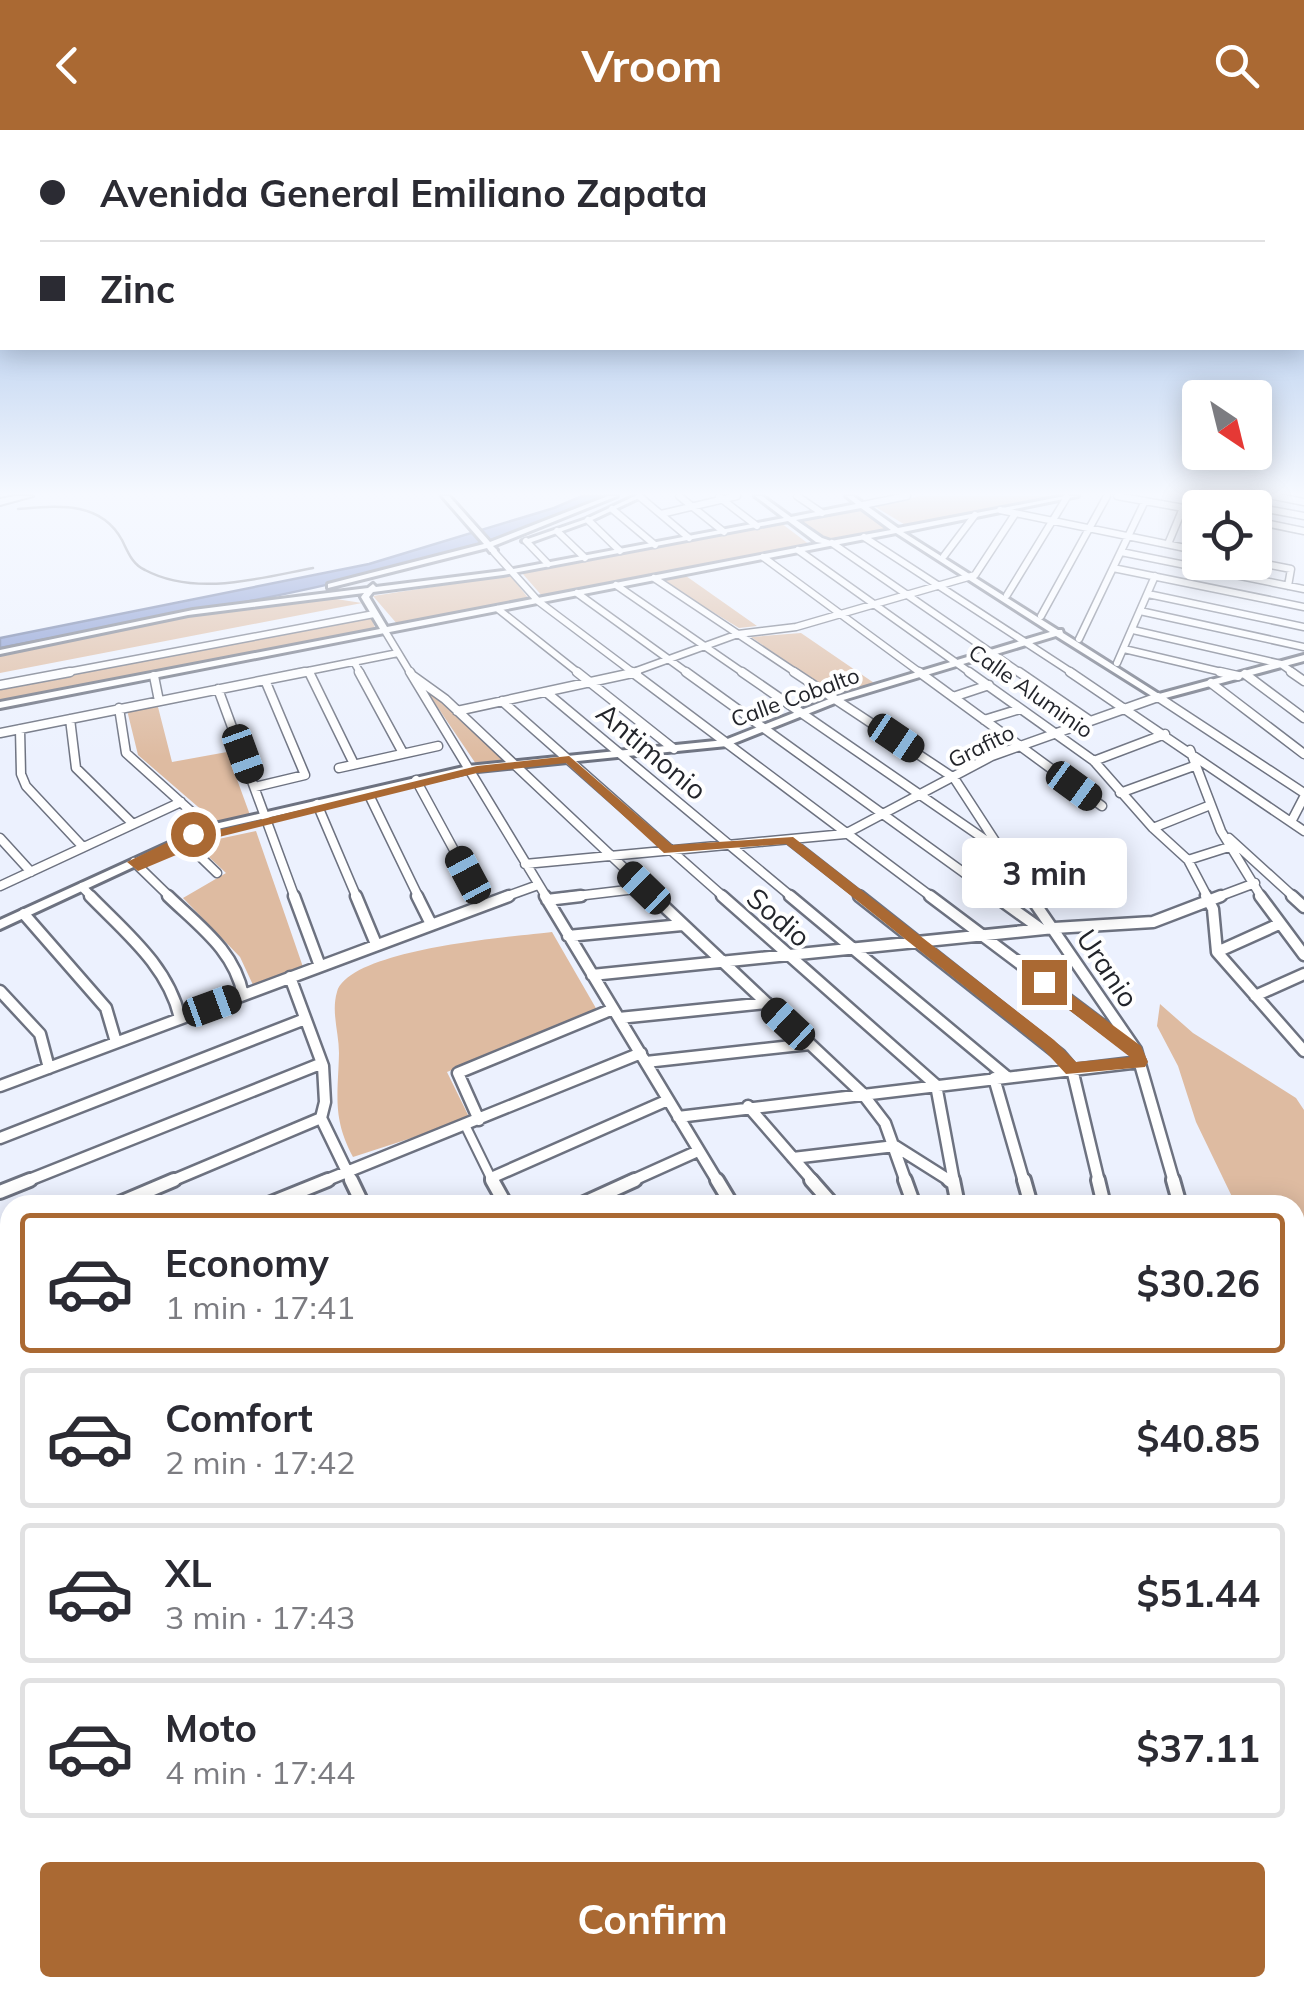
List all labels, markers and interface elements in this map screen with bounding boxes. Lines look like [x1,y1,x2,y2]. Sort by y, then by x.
text: Vroom [582,37,722,93]
icon: back [40,38,95,93]
icon: search [1209,38,1264,93]
text: Avenida General Emiliano Zapata [100,169,708,217]
text: Zinc [100,265,175,313]
north arrow [1182,380,1272,470]
map controls [1182,380,1272,580]
button: locate [1182,490,1272,580]
street label: Calle Aluminio [963,638,1099,744]
street label: Calle Cobalto [727,661,863,733]
street label: Antimonio [590,695,714,807]
car [863,709,929,767]
street label: Grafito [943,718,1019,774]
car [219,721,267,787]
car [1041,756,1107,816]
route start [171,812,216,857]
callout: 3 min [962,837,1126,907]
car [441,841,495,909]
text: 3 min [1002,853,1087,893]
car [612,856,676,920]
street label: Sodio [740,880,818,954]
street label: Uranio [1069,922,1147,1014]
route end [1022,960,1067,1005]
car [179,982,245,1030]
car [756,993,820,1055]
icon: car [45,1238,135,1328]
text: Economy [165,1239,329,1287]
text: $30.26 [1137,1259,1260,1307]
text: 1 min · 17:41 [165,1287,355,1327]
icon: car [45,1393,135,1483]
text: Comfort [165,1394,313,1442]
text: $40.85 [1137,1414,1260,1462]
text: 2 min · 17:42 [165,1442,355,1482]
icon: car [45,1548,135,1638]
text: XL [165,1549,212,1597]
text: $51.44 [1137,1569,1260,1617]
text: 3 min · 17:43 [165,1597,355,1637]
icon: car [45,1703,135,1793]
text: Moto [165,1704,257,1752]
text: $37.11 [1137,1724,1260,1772]
text: 4 min · 17:44 [165,1752,355,1792]
button: Confirm [40,1862,1265,1977]

